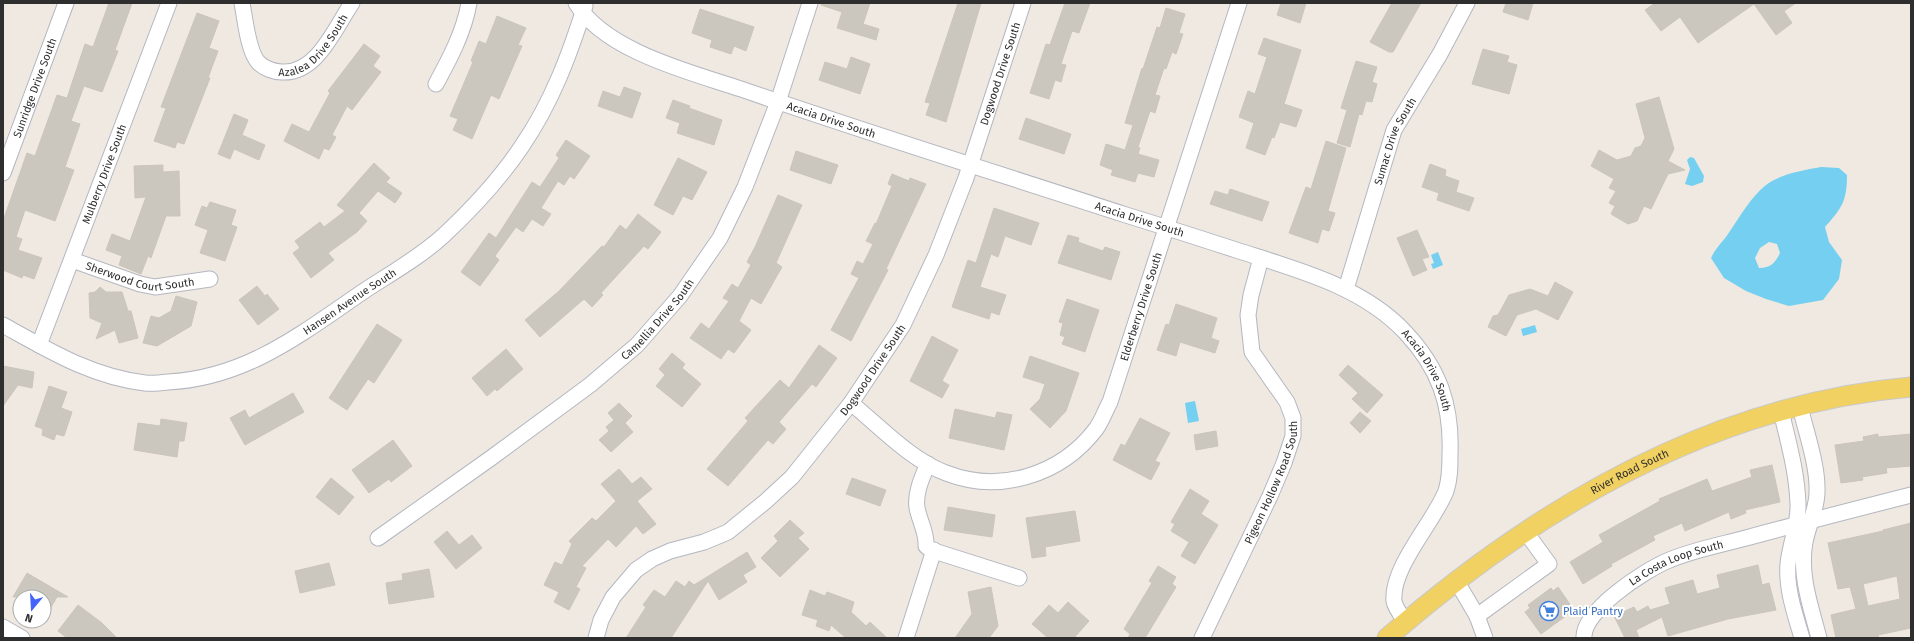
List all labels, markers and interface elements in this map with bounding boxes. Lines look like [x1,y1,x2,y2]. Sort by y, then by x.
street label: Azalea Drive South [278,12,350,79]
street label: Dogwood Drive South [977,20,1023,127]
street label: Sunridge Drive South [10,36,59,139]
street label: Sumac Drive South [1371,95,1419,187]
street label: Acacia Drive South [785,99,877,140]
street label: Mulberry Drive South [79,122,129,226]
street label: Acacia Drive South [1093,199,1186,239]
street label: Elderberry Drive South [1117,251,1164,362]
street label: Sherwood Court South [84,259,195,294]
street label: Hansen Avenue South [301,266,398,337]
street label: Camellia Drive South [618,276,696,362]
street label: Dogwood Drive South [837,322,908,418]
street label: Acacia Drive South [1399,326,1454,413]
street label: Pigeon Hollow Road South [1241,421,1300,546]
street label: River Road South [1588,446,1671,497]
street label: La Costa Loop South [1626,537,1725,588]
north arrow [12,589,52,629]
supermarket icon: Plaid Pantry [1538,600,1560,622]
place label: Plaid Pantry [1563,605,1623,618]
text: N [24,611,35,625]

